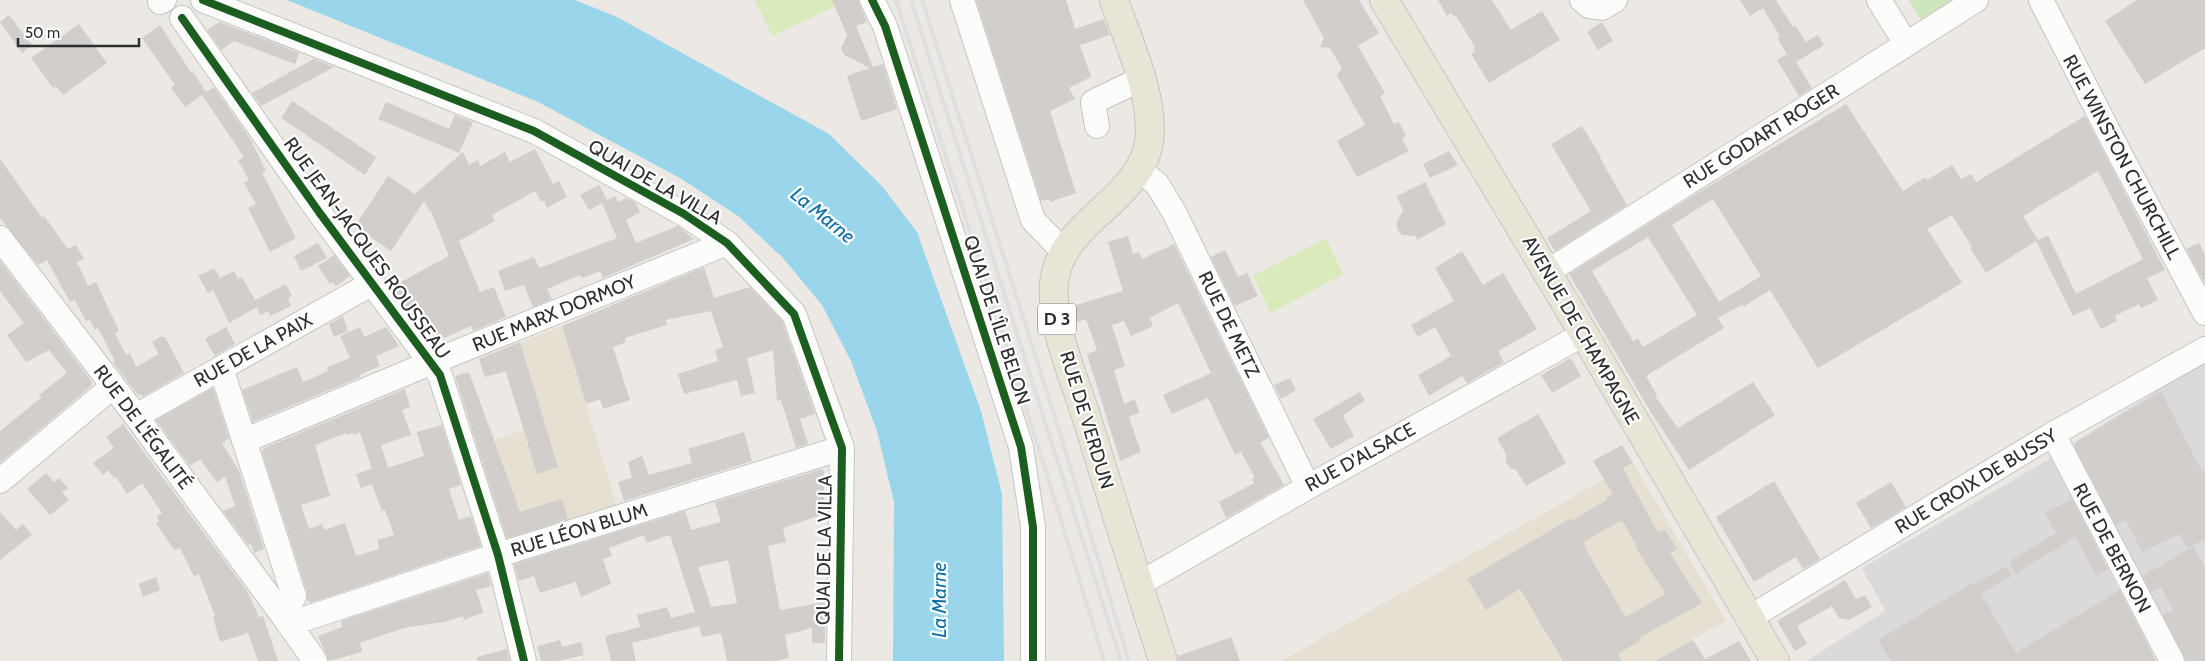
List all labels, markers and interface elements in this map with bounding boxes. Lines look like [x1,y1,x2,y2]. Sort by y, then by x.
scale bar [18,15,139,47]
text: 50 m [25,24,60,42]
street label: RUE WINSTON CHURCHILL [2058,51,2186,264]
street label: RUE GODART ROGER [1679,78,1844,193]
street label: RUE JEAN-JACQUES ROUSSEAU [279,133,455,363]
street label: QUAI DE LA VILLA [584,134,726,230]
water label: La Marne [786,182,860,248]
street label: QUAI DE L'ÎLE BELON [959,232,1036,408]
street label: AVENUE DE CHAMPAGNE [1518,232,1644,428]
street label: RUE DE METZ [1193,267,1265,381]
street label: RUE MARX DORMOY [469,270,639,356]
road number: D 3 [1038,304,1076,334]
street label: RUE DE LA PAIX [190,308,317,392]
street label: RUE DE VERDUN [1055,348,1119,492]
street label: RUE DE L'ÉGALITÉ [89,360,198,494]
street label: RUE D'ALSACE [1301,417,1419,497]
street label: RUE CROIX DE BUSSY [1891,423,2061,538]
street label: QUAI DE LA VILLA [811,474,837,625]
street label: RUE DE BERNON [2068,479,2156,617]
street label: RUE LÉON BLUM [508,497,650,562]
water label: La Marne [927,562,951,638]

